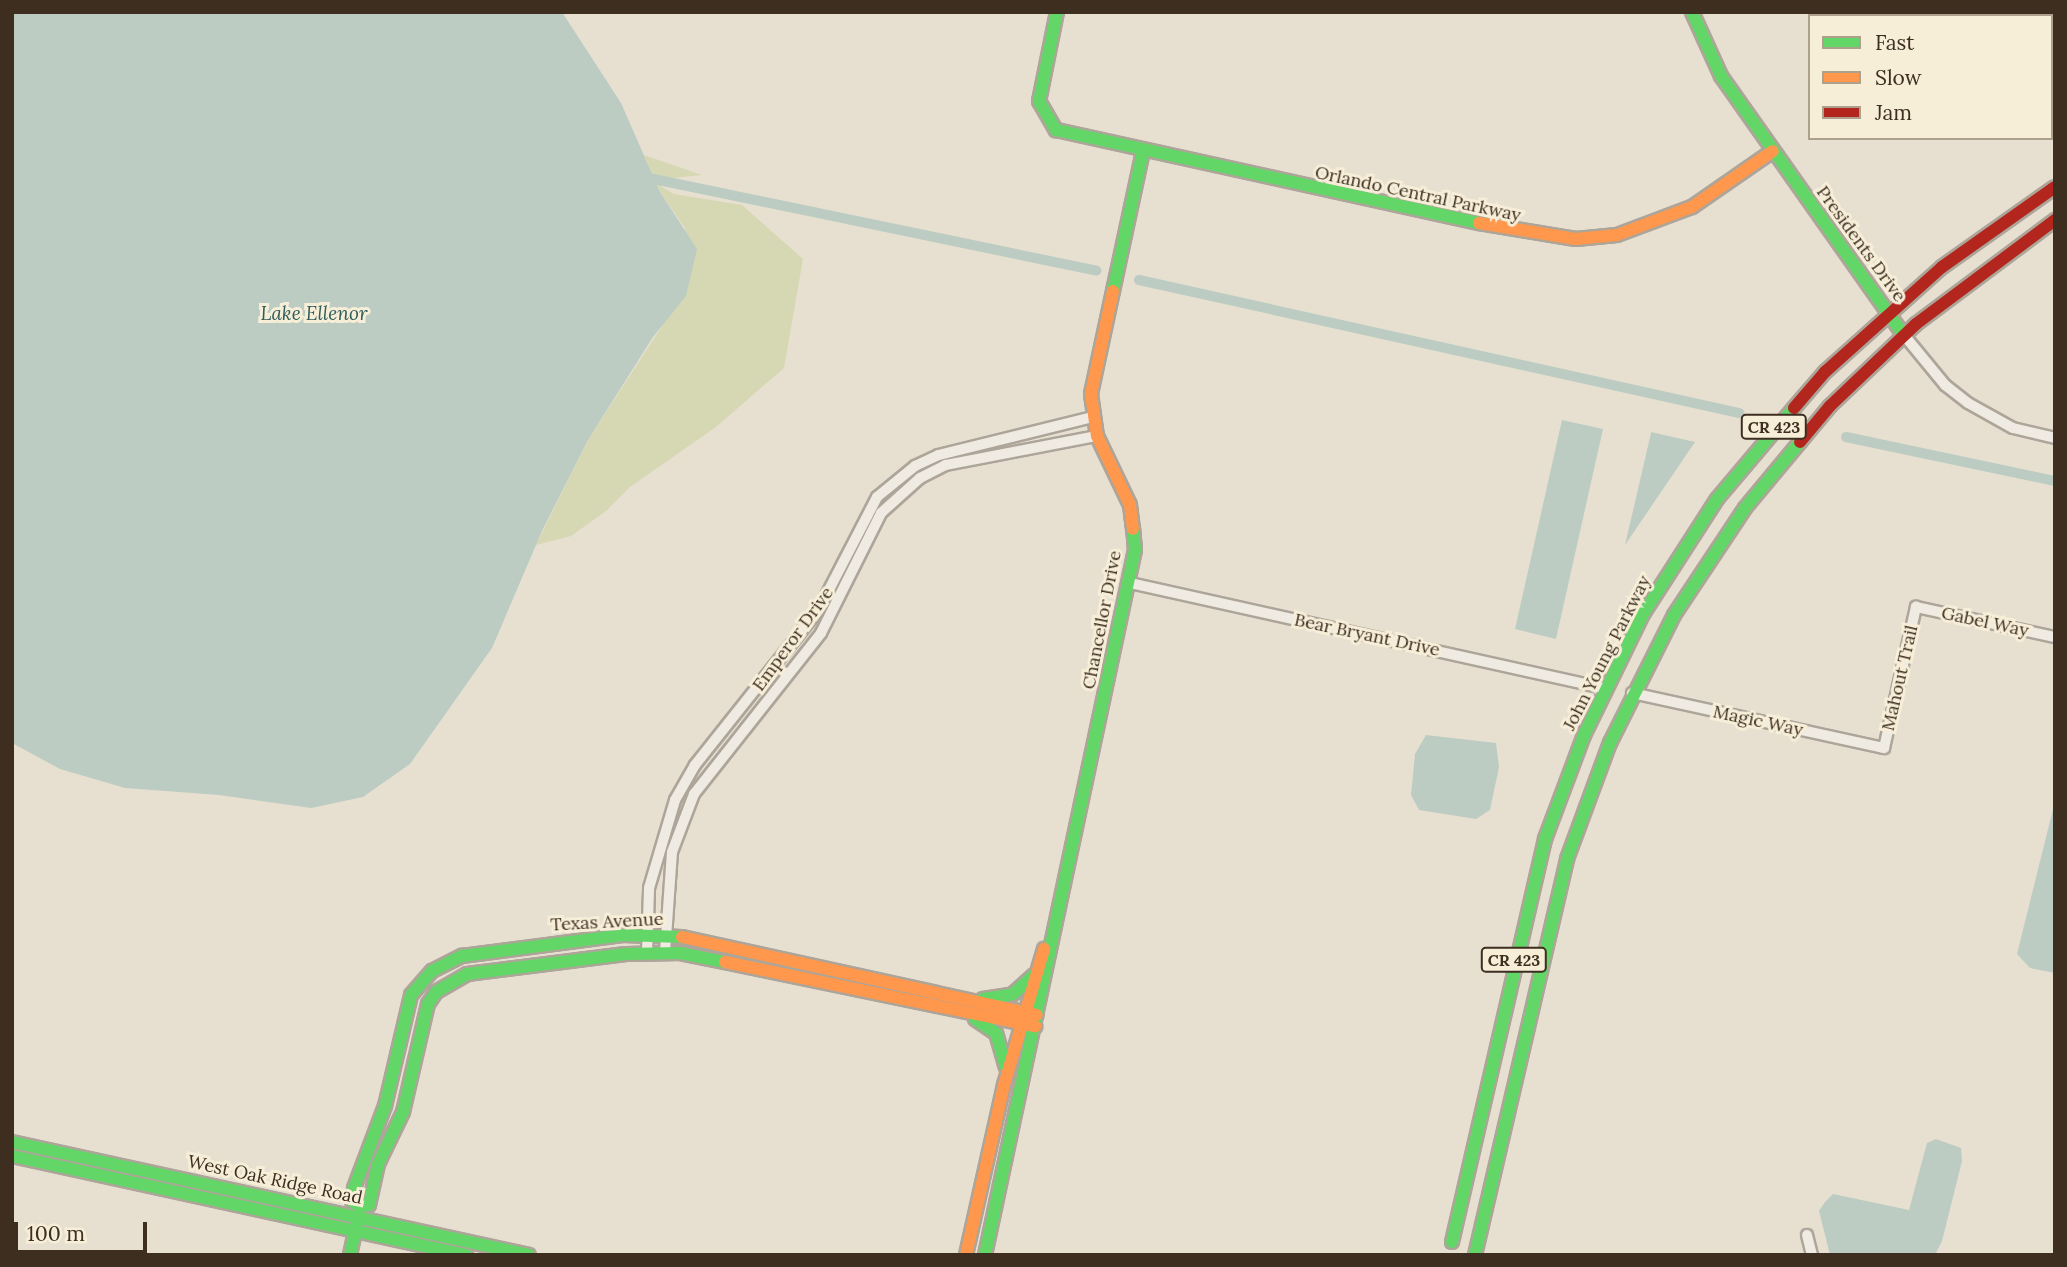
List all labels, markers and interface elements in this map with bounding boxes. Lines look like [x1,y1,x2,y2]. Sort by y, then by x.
legend [1808,14,2053,140]
text: Fast [1875,29,1914,56]
text: Slow [1875,64,1922,91]
text: Jam [1875,99,1912,126]
street label: Orlando Central Parkway [1313,162,1523,226]
street label: Presidents Drive [1812,182,1910,306]
water label: Lake Ellenor [260,303,368,325]
road number: CR 423 [1741,414,1807,440]
street label: Chancellor Drive [1078,549,1126,691]
street label: John Young Parkway [1559,572,1655,734]
street label: Emperor Drive [748,583,838,695]
street label: Gabel Way [1939,602,2031,642]
street label: Bear Bryant Drive [1292,609,1442,661]
street label: Mahout Trail [1877,623,1923,733]
street label: Magic Way [1711,701,1805,741]
street label: Texas Avenue [550,908,664,936]
road number: CR 423 [1481,948,1547,972]
street label: West Oak Ridge Road [186,1151,364,1209]
scale bar [18,1208,150,1252]
text: 100 m [27,1220,85,1247]

